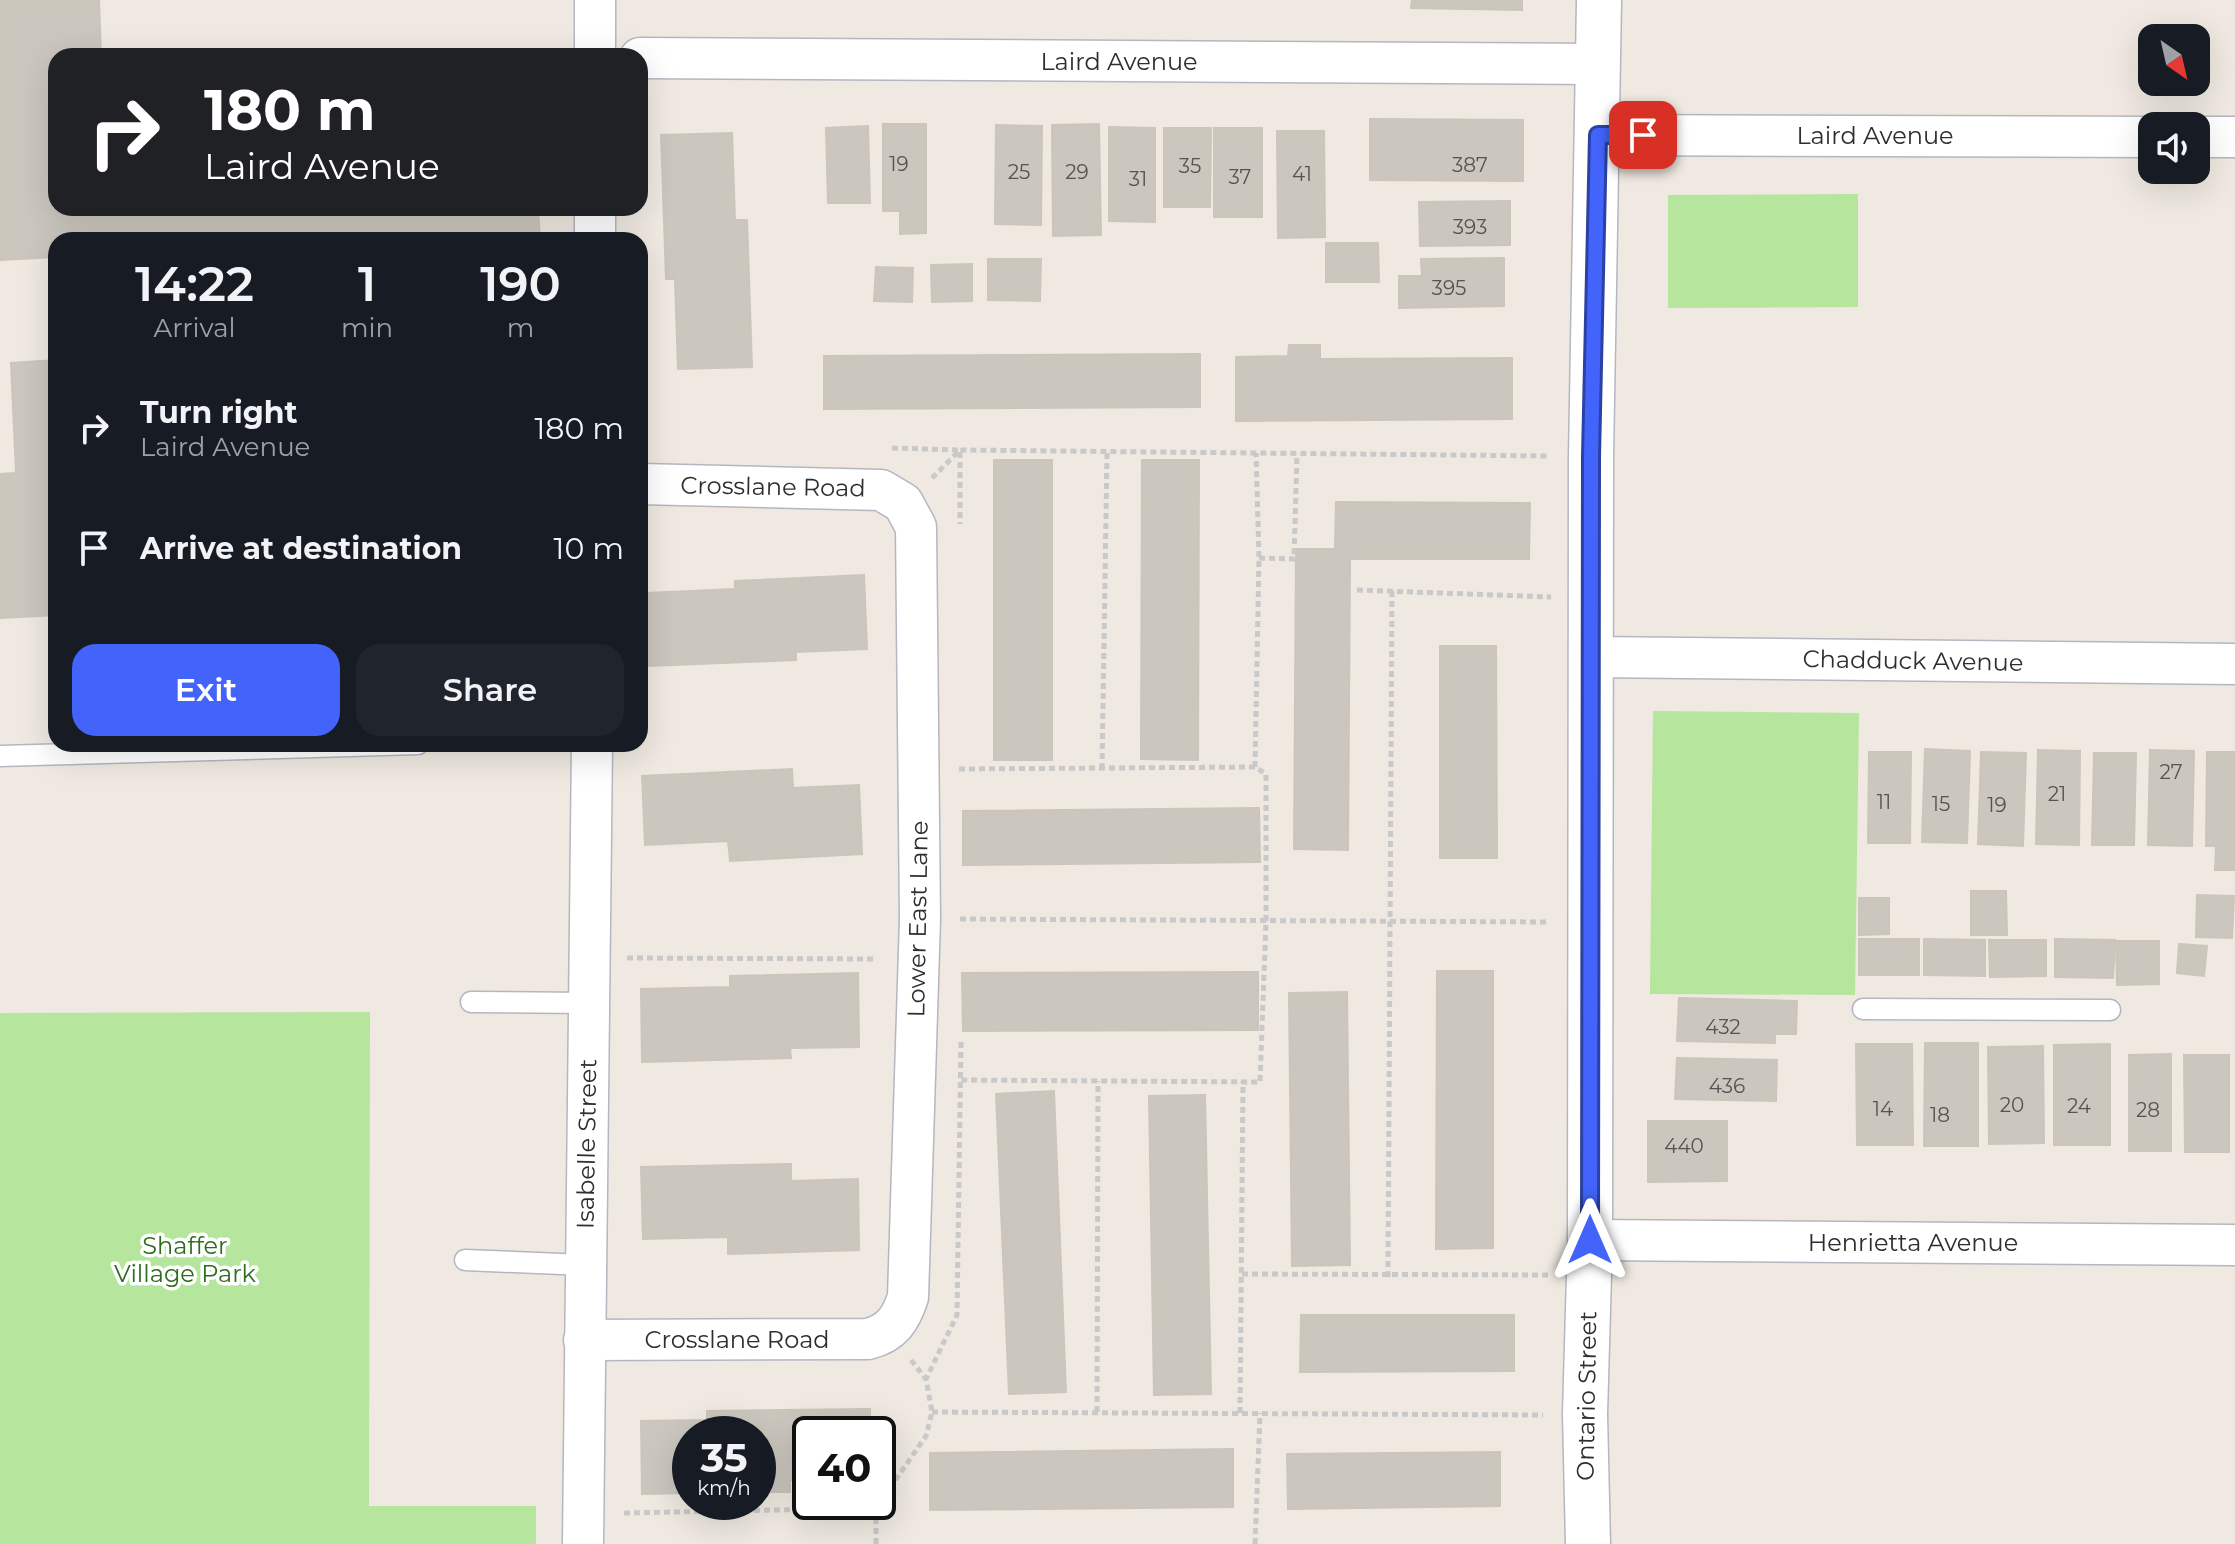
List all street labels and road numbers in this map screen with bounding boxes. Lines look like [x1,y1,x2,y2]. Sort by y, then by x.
street label: Laird Avenue [1040,47,1198,76]
street label: Laird Avenue [1796,121,1954,150]
street label: Crosslane Road [680,470,866,503]
street label: Chadduck Avenue [1802,644,2024,677]
street label: Lower East Lane [901,820,934,1018]
street label: Isabelle Street [571,1058,602,1229]
street label: Henrietta Avenue [1808,1228,2018,1257]
street label: Ontario Street [1571,1311,1602,1481]
street label: Crosslane Road [644,1325,830,1354]

